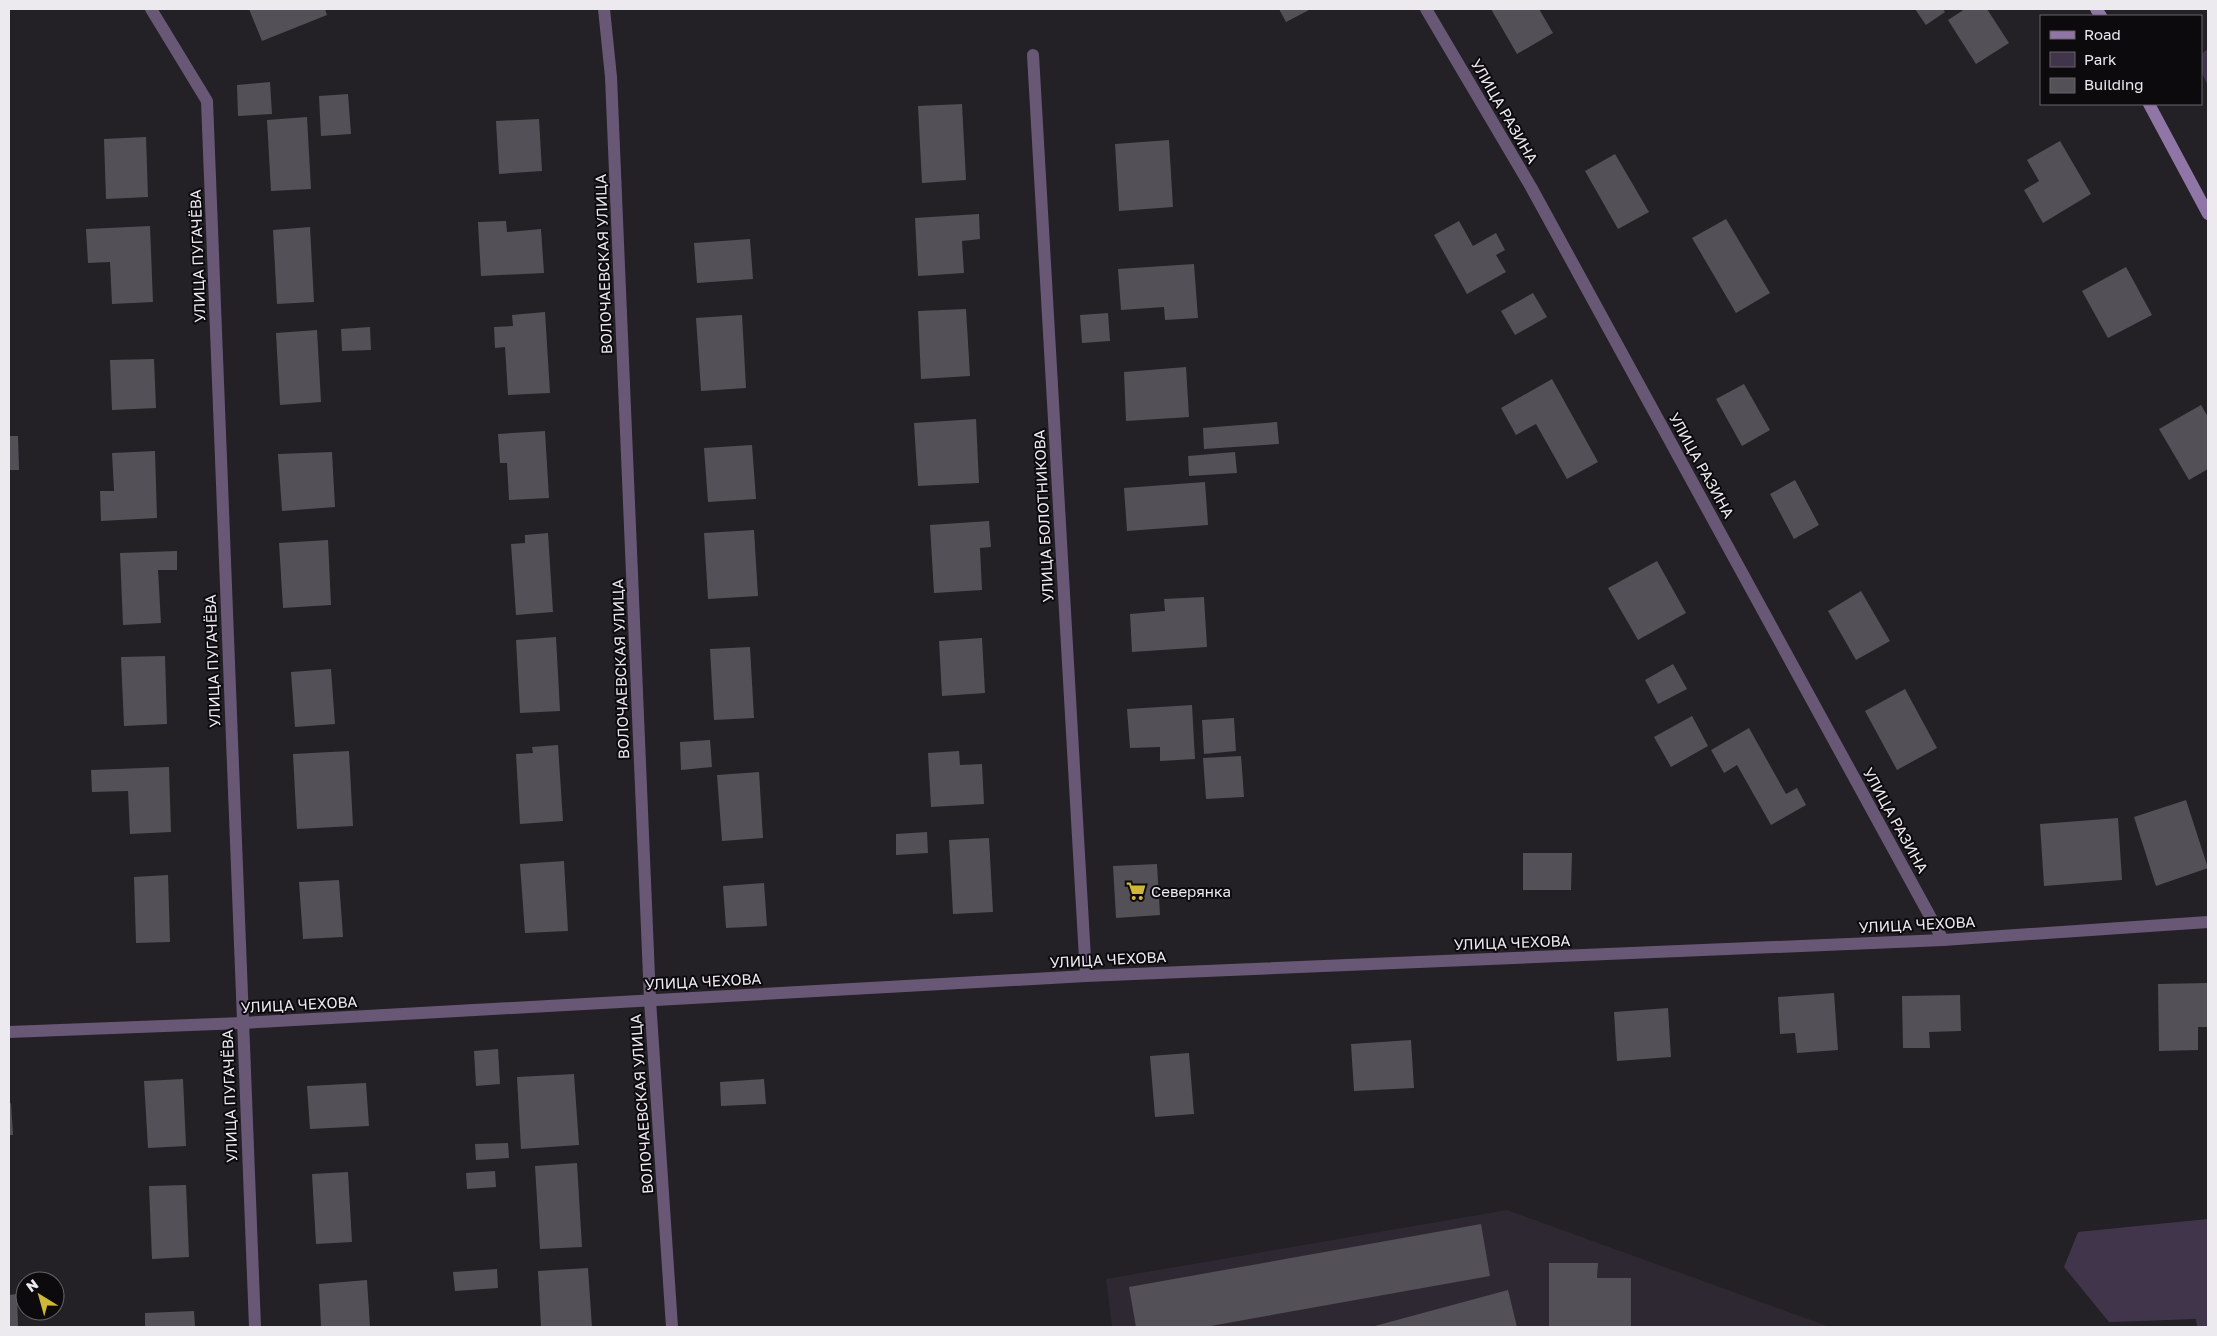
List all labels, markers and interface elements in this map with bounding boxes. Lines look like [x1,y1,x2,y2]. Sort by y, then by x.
legend [2040,15,2202,105]
text: Road [2084,25,2121,43]
text: Park [2084,50,2117,68]
street label: УЛИЦА РАЗИНА [1468,55,1542,167]
text: Building [2084,75,2144,93]
street label: ВОЛОЧАЕВСКАЯ УЛИЦА [591,174,615,354]
street label: УЛИЦА ПУГАЧЁВА [186,189,208,323]
street label: УЛИЦА РАЗИНА [1666,409,1738,521]
street label: УЛИЦА БОЛОТНИКОВА [1029,429,1057,603]
street label: ВОЛОЧАЕВСКАЯ УЛИЦА [608,579,632,759]
street label: УЛИЦА ПУГАЧЁВА [201,594,223,728]
street label: УЛИЦА РАЗИНА [1860,764,1932,876]
supermarket icon: Северянка [1125,880,1147,902]
place label: Северянка [1151,882,1231,900]
street label: УЛИЦА ЧЕХОВА [1858,912,1976,936]
street label: УЛИЦА ЧЕХОВА [1453,931,1571,953]
street label: УЛИЦА ЧЕХОВА [1049,947,1167,971]
street label: УЛИЦА ЧЕХОВА [644,969,762,993]
street label: УЛИЦА ЧЕХОВА [240,992,358,1016]
street label: ВОЛОЧАЕВСКАЯ УЛИЦА [626,1013,656,1195]
street label: УЛИЦА ПУГАЧЁВА [218,1029,240,1163]
north arrow [15,1271,65,1321]
text: N [23,1275,41,1295]

